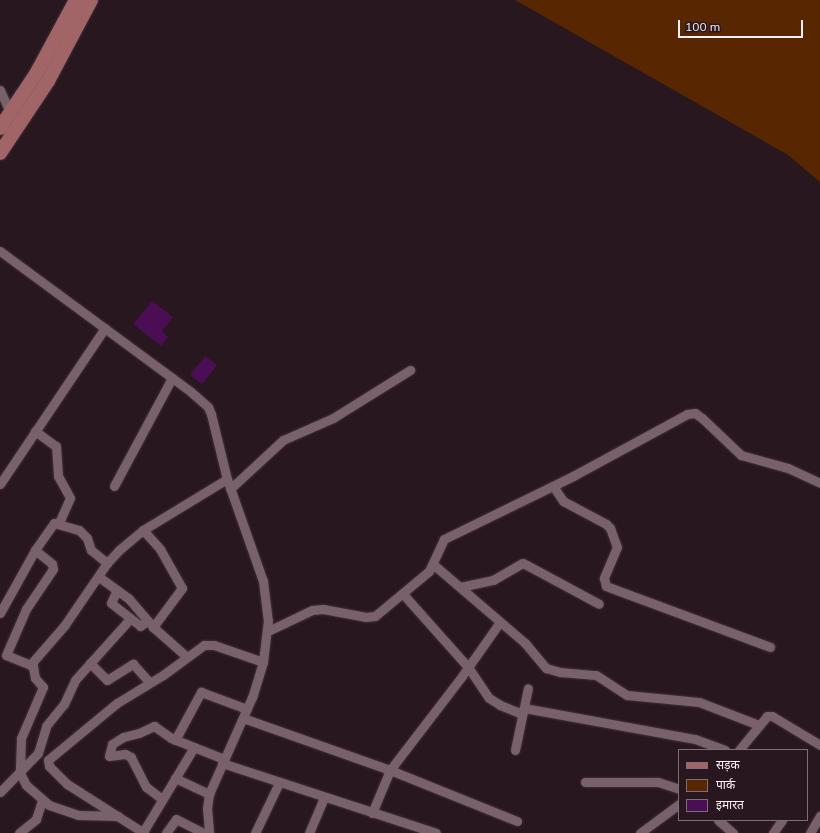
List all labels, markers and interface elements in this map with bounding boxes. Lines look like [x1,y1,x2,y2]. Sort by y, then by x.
scale bar [680,12,805,38]
text: 100 m [685,19,720,34]
legend [678,749,808,821]
text: सड़क [716,757,740,772]
text: पार्क [716,777,735,792]
text: इमारत [716,797,744,812]

